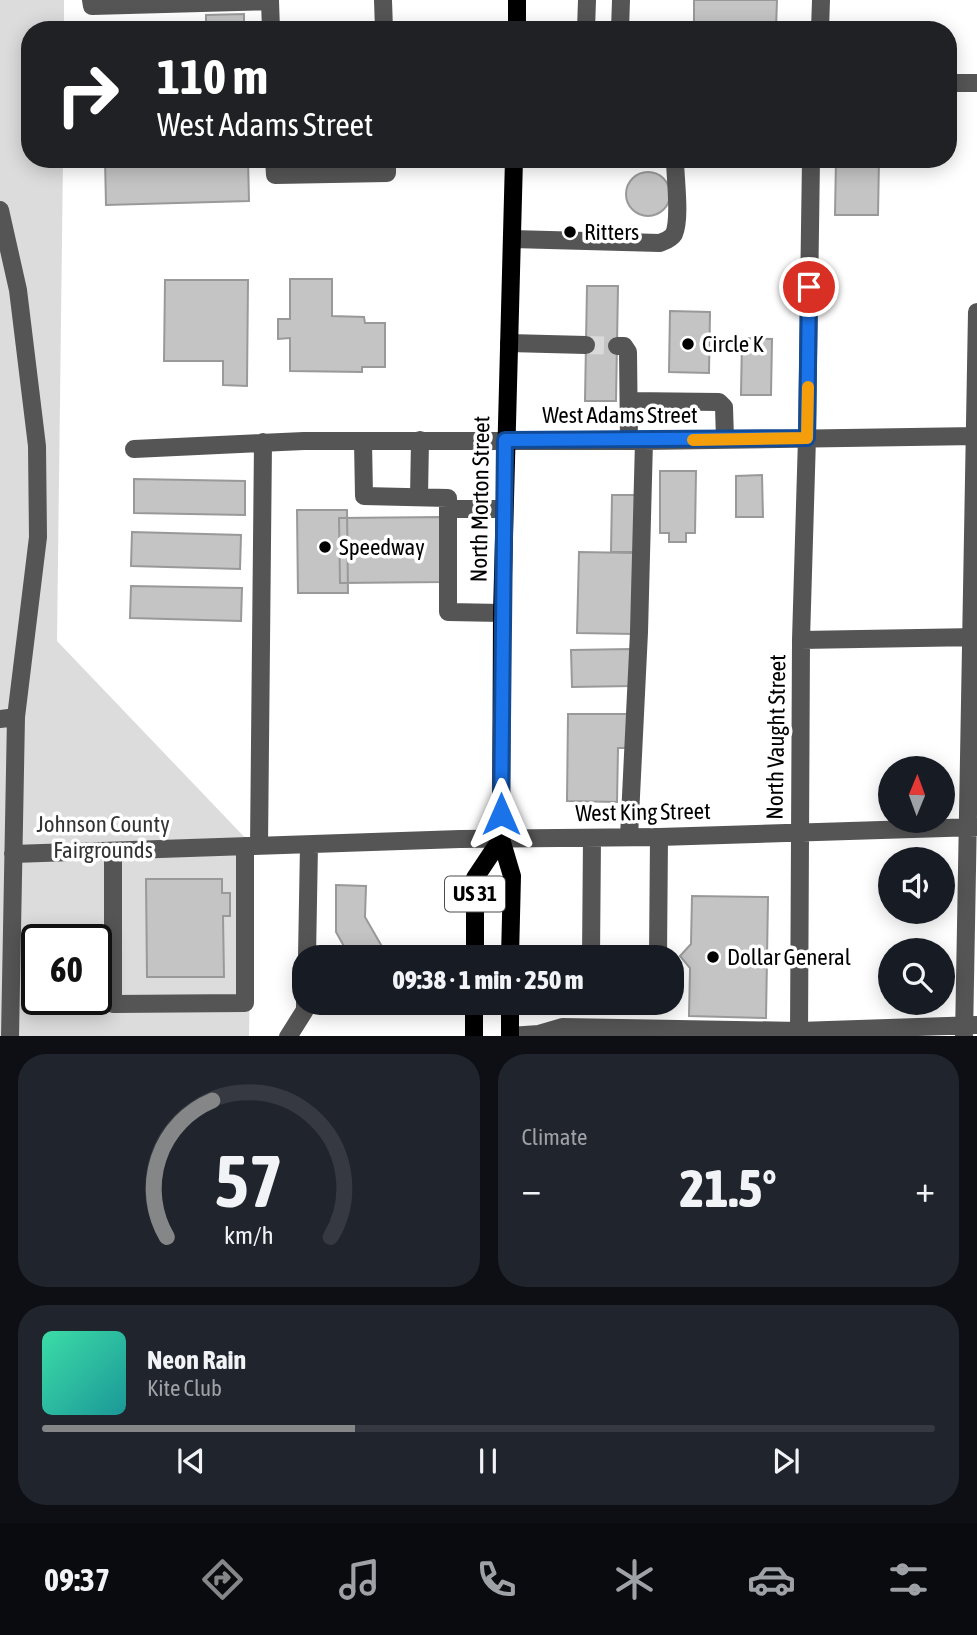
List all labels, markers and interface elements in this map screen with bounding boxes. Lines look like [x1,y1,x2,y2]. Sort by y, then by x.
text: 110 m [157,48,268,104]
icon: right [42,49,133,140]
text: West Adams Street [157,106,373,143]
place label: Ritters [584,219,639,245]
marker: Ritters [562,224,578,240]
pin [779,257,839,317]
icon: arrive [790,268,828,306]
place label: Circle K [702,331,764,357]
marker: Circle K [680,336,696,352]
street label: West Adams Street [542,402,698,428]
street label: North Morton Street [466,415,494,583]
place label: Speedway [339,534,425,560]
marker: Speedway [317,539,333,555]
street label: North Vaught Street [762,654,790,820]
north arrow [878,756,956,833]
map controls [878,756,955,1015]
position arrow [464,777,538,851]
street label: West King Street [575,798,711,826]
park label: Johnson County Fairgrounds [36,811,170,863]
button: sound [878,847,955,924]
road number: US 31 [445,876,505,912]
speed limit sign: 60 [21,924,112,1015]
button: search [878,938,955,1015]
place label: Dollar General [727,944,851,970]
marker: Dollar General [705,949,721,965]
text: 09:38 · 1 min · 250 m [393,965,583,995]
text: Climate [522,1124,587,1150]
text: 57 [215,1139,283,1222]
text: 21.5° [680,1158,777,1218]
text: − [522,1167,541,1210]
text: + [915,1167,935,1210]
text: km/h [224,1220,274,1248]
text: Neon Rain [147,1345,246,1375]
text: Kite Club [147,1375,222,1401]
icon: previous [172,1442,210,1480]
icon: pause [469,1442,507,1480]
icon: next [767,1442,805,1480]
icon: directions [198,1555,247,1604]
icon: music [335,1555,384,1604]
icon: phone [472,1555,521,1604]
icon: climate [610,1555,659,1604]
icon: car [747,1555,796,1604]
icon: filters [884,1555,933,1604]
text: 09:37 [44,1561,110,1598]

